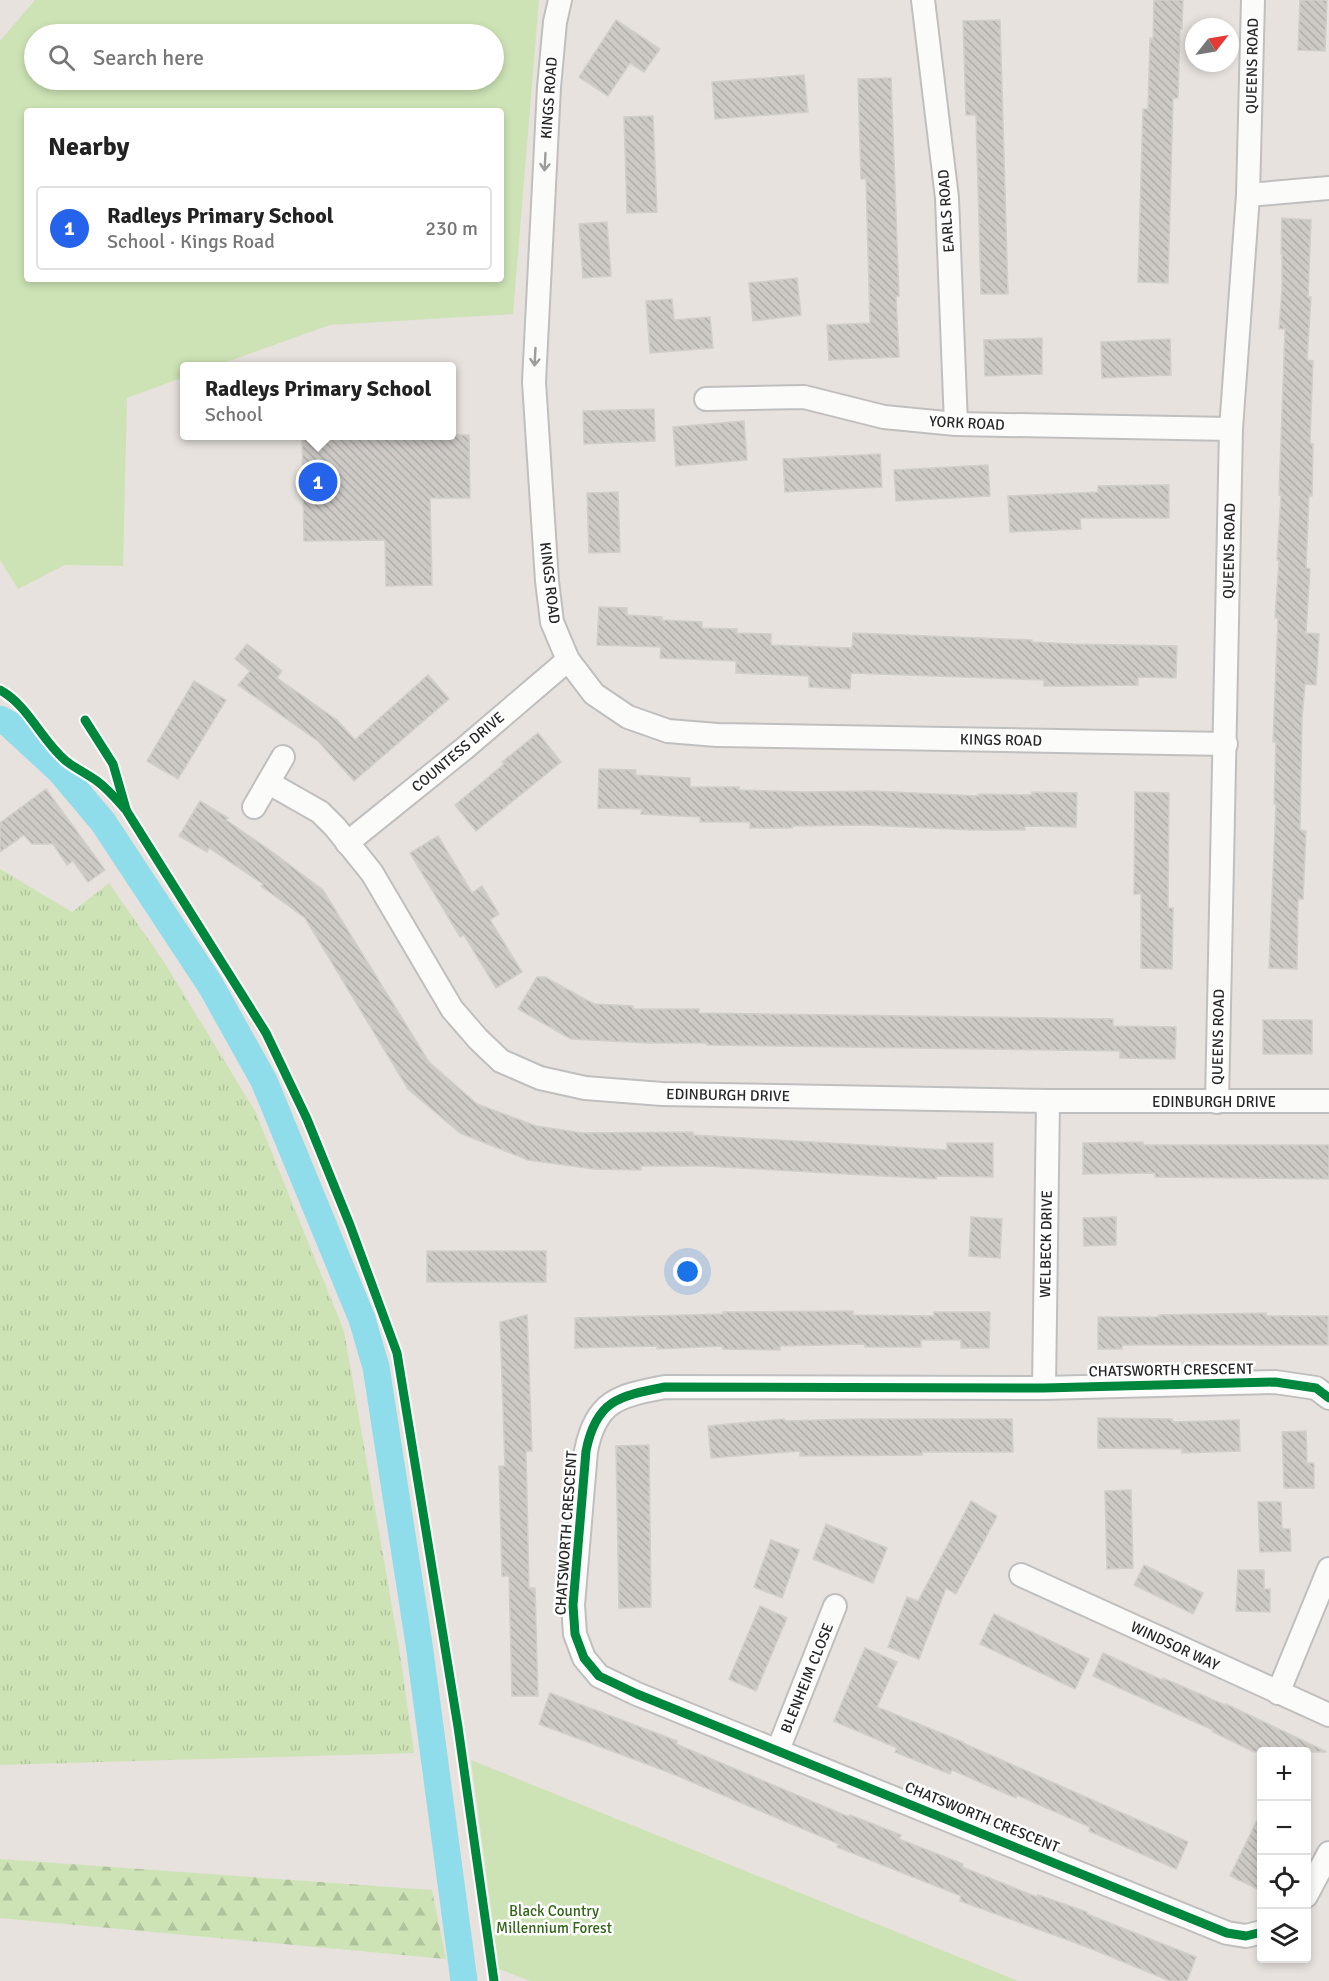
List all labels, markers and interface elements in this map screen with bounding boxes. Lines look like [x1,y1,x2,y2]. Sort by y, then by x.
north arrow [1185,18,1239,72]
street label: QUEENS ROAD [1242,18,1262,114]
search box [24,24,504,90]
icon: search [45,41,78,74]
text: Search here [93,44,204,71]
street label: KINGS ROAD [537,56,561,140]
text: Nearby [48,131,129,163]
one-way arrow [540,152,551,172]
street label: EARLS ROAD [934,169,958,253]
text: Radleys Primary School [107,202,334,229]
text: 1 [64,216,75,241]
text: 230 m [425,216,478,241]
text: School · Kings Road [107,229,275,254]
one-way arrow [530,347,541,367]
popup [180,362,456,440]
text: Radleys Primary School [205,375,431,402]
text: School [205,402,263,427]
street label: YORK ROAD [929,412,1005,434]
pin: 1 [298,460,338,504]
street label: QUEENS ROAD [1219,503,1239,599]
street label: KINGS ROAD [536,541,564,625]
street label: COUNTESS DRIVE [408,708,508,796]
street label: KINGS ROAD [960,730,1042,750]
street label: QUEENS ROAD [1208,989,1228,1085]
street label: EDINBURGH DRIVE [666,1085,790,1105]
street label: EDINBURGH DRIVE [1152,1093,1276,1111]
street label: WELBECK DRIVE [1036,1190,1056,1298]
your location [673,1257,702,1286]
street label: CHATSWORTH CRESCENT [1088,1360,1254,1380]
street label: CHATSWORTH CRESCENT [551,1450,581,1616]
street label: WINDSOR WAY [1128,1618,1223,1675]
street label: BLENHEIM CLOSE [777,1620,837,1736]
map controls [1257,1747,1311,1963]
button: + [1257,1747,1311,1801]
street label: CHATSWORTH CRESCENT [902,1778,1062,1856]
button: − [1257,1801,1311,1855]
button: locate [1257,1855,1311,1909]
park label: Black Country Millennium Forest [496,1902,612,1937]
button: layers [1257,1909,1311,1963]

